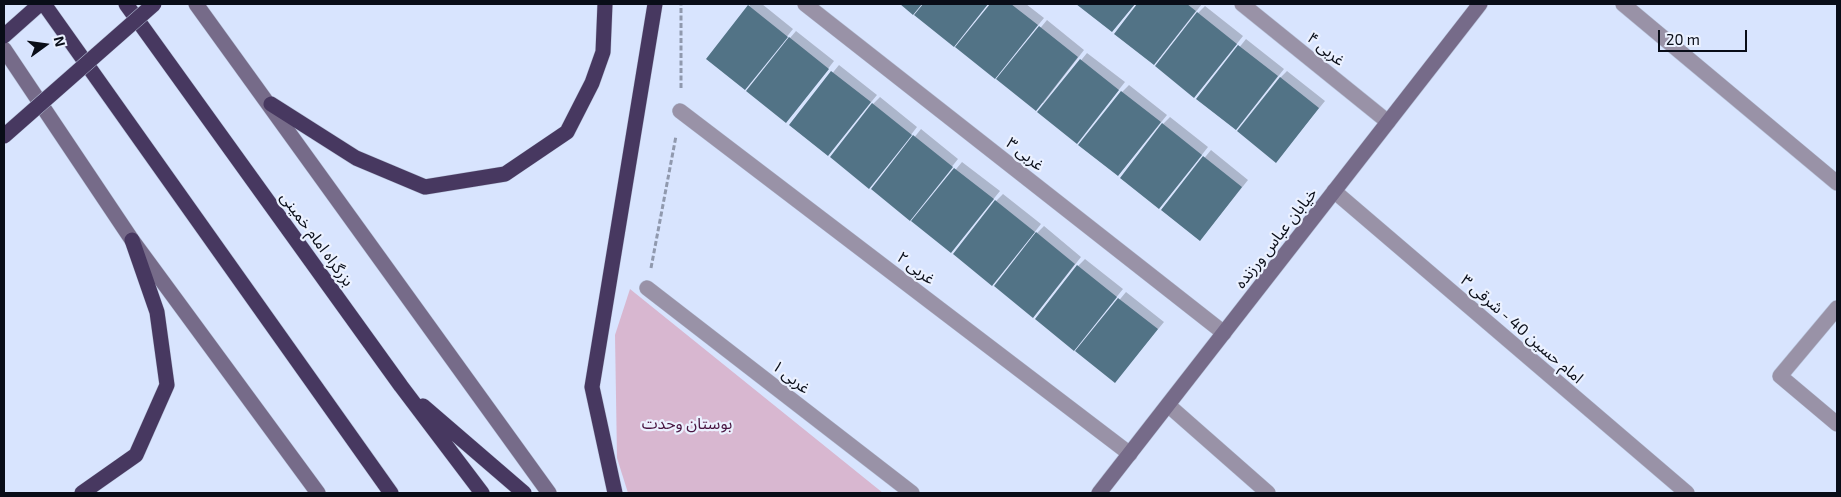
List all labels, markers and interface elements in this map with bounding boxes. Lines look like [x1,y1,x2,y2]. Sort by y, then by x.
north arrow [20,20,70,70]
scale bar [1661,20,1750,52]
street label: غربی ۴ [1303,28,1349,70]
text: 20 m [1666,30,1700,48]
text: N [51,34,70,48]
street label: غربی ۳ [1002,133,1048,175]
street label: خیابان عباس ورزنده [1231,184,1321,292]
street label: بزرگراه امام خمینی [276,188,358,290]
street label: غربی ۲ [893,247,939,289]
street label: امام حسین 40 - شرقی ۳ [1457,270,1587,388]
street label: غربی ۱ [768,356,814,398]
park label: بوستان وحدت [642,414,732,434]

